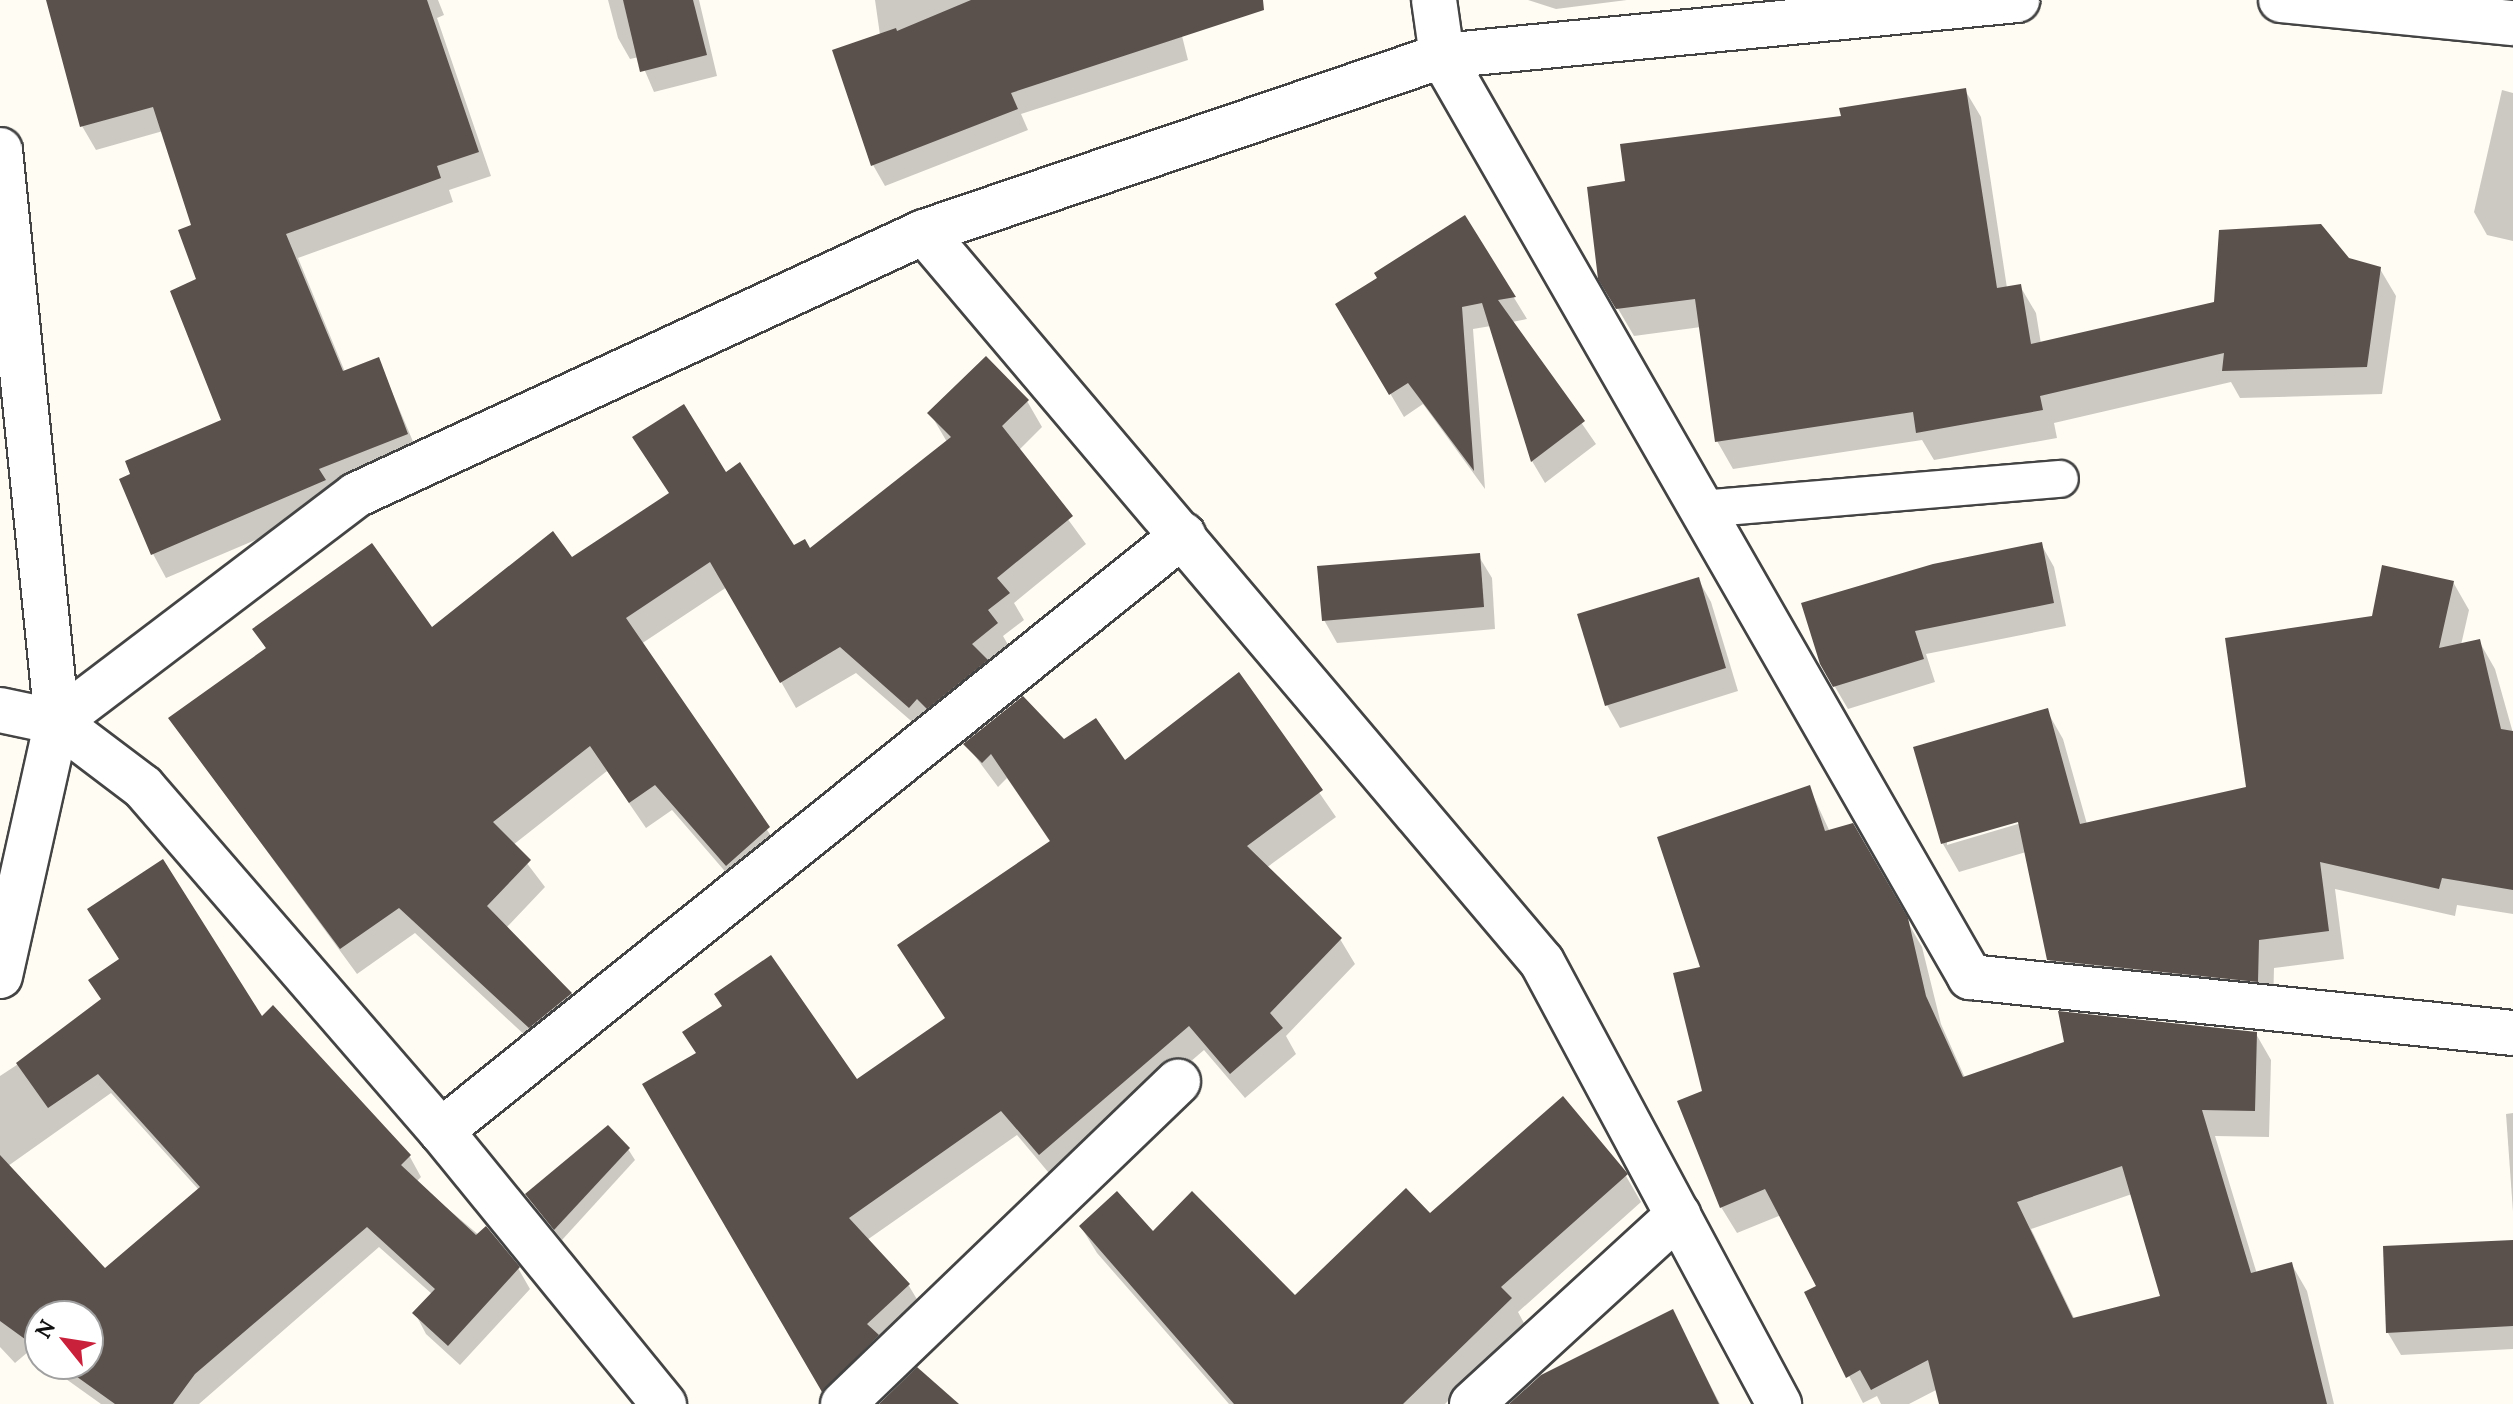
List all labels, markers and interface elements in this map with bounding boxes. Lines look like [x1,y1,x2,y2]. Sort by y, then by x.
north arrow [24,1300,104,1380]
text: N [29,1315,61,1343]

